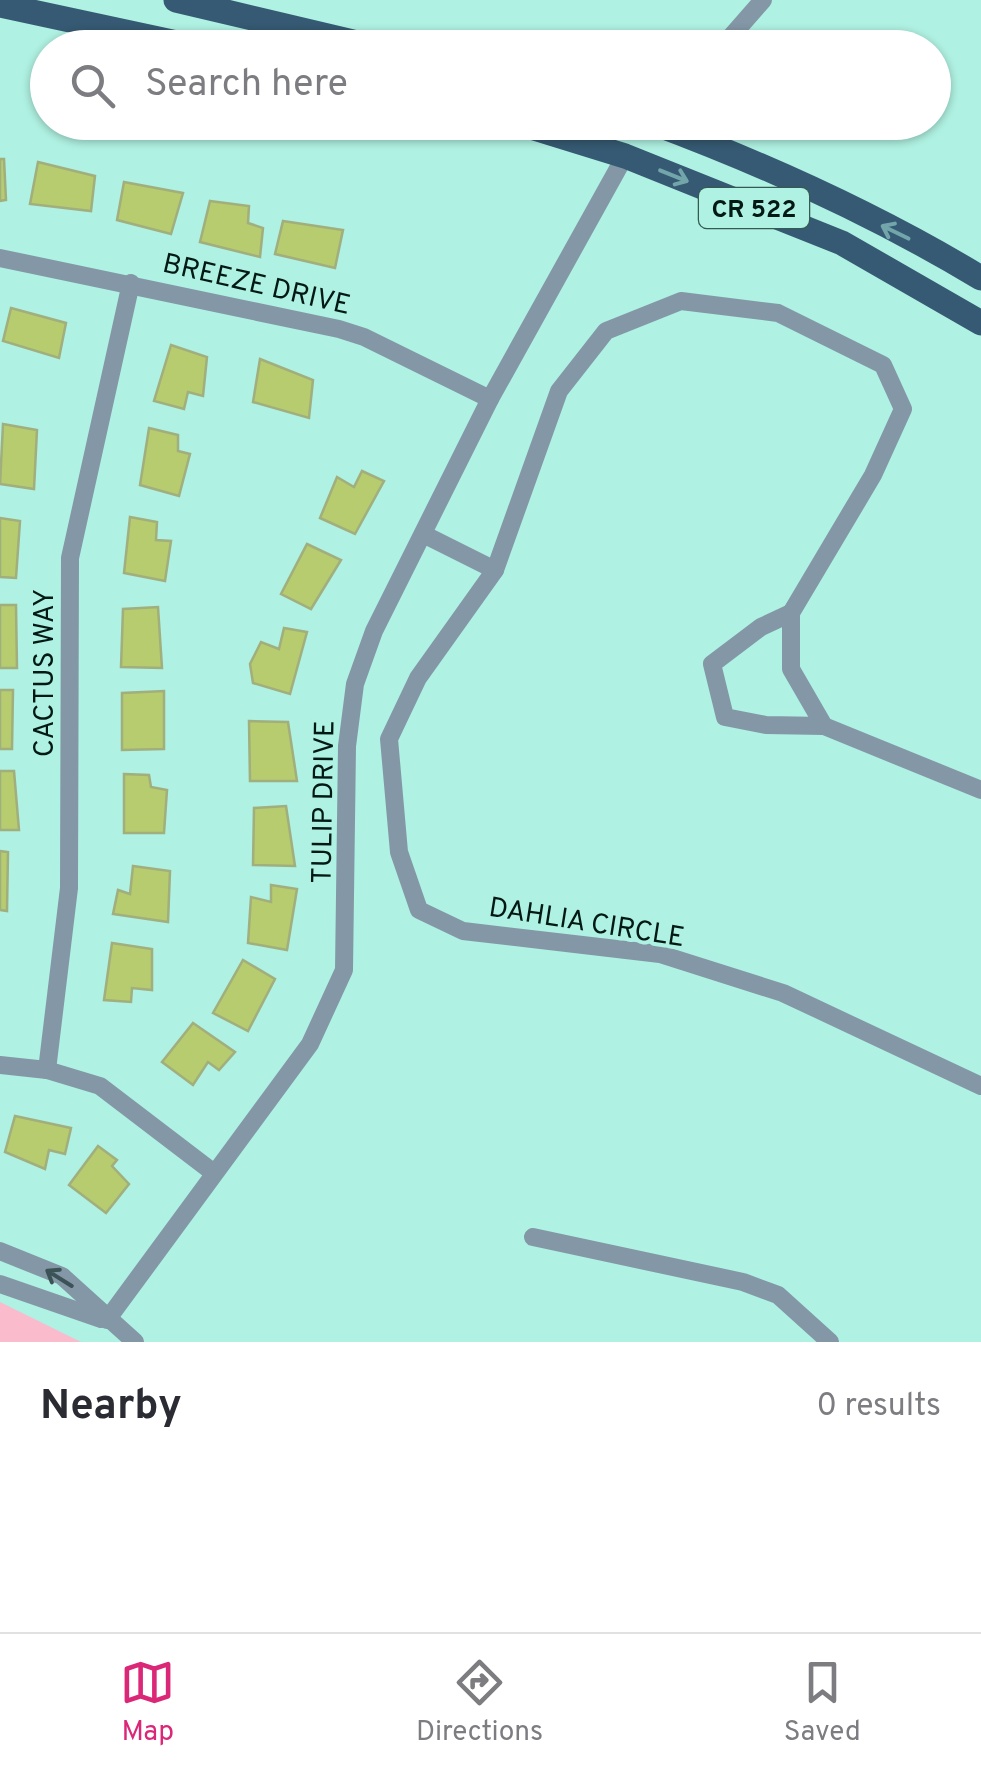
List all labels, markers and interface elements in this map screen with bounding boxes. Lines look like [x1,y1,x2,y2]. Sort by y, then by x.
search box [30,30,951,140]
icon: search [65,58,120,113]
text: Search here [145,61,348,110]
one-way arrow [658,168,688,186]
road number: CR 522 [699,188,809,228]
one-way arrow [881,221,911,240]
street label: BREEZE DRIVE [159,247,354,325]
street label: CACTUS WAY [28,589,64,757]
street label: TULIP DRIVE [306,720,344,884]
street label: DAHLIA CIRCLE [486,891,687,957]
one-way arrow [45,1268,73,1288]
text: Nearby [40,1381,182,1434]
text: 0 results [816,1387,941,1427]
tab: Map [120,1655,175,1751]
tab: Directions [416,1655,543,1751]
tab: Saved [784,1655,861,1751]

